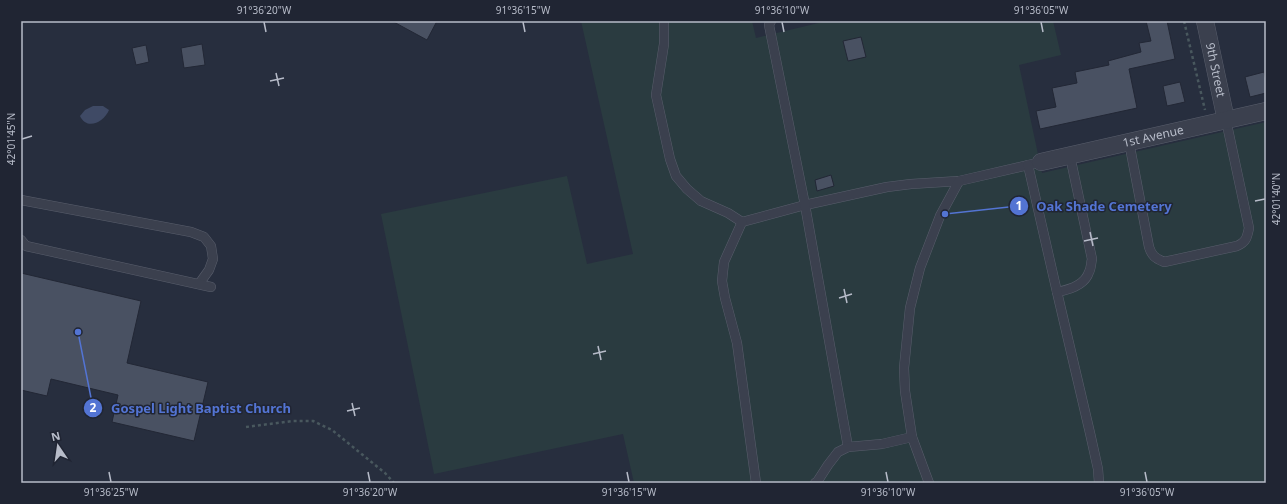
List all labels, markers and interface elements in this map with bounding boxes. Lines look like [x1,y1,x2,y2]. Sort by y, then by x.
text: 91°36'20"W [237,3,292,17]
text: 91°36'15"W [496,3,551,17]
text: 91°36'10"W [755,3,810,17]
text: 91°36'05"W [1014,3,1069,17]
street label: 9th Street [1202,41,1230,99]
text: 42°01'45"N [4,113,18,165]
street label: 1st Avenue [1121,121,1186,151]
text: 42°01'40"N [1269,173,1283,225]
callout: Oak Shade Cemetery [1009,193,1180,218]
text: 1 [1016,197,1022,214]
text: Oak Shade Cemetery [1036,197,1172,215]
callout: Gospel Light Baptist Church [83,396,299,421]
text: 2 [90,399,97,416]
text: Gospel Light Baptist Church [111,399,291,417]
north arrow [38,426,78,466]
text: N [50,427,62,444]
text: 91°36'25"W [84,485,139,499]
text: 91°36'20"W [343,485,398,499]
text: 91°36'15"W [602,485,657,499]
text: 91°36'10"W [861,485,916,499]
text: 91°36'05"W [1120,485,1175,499]

